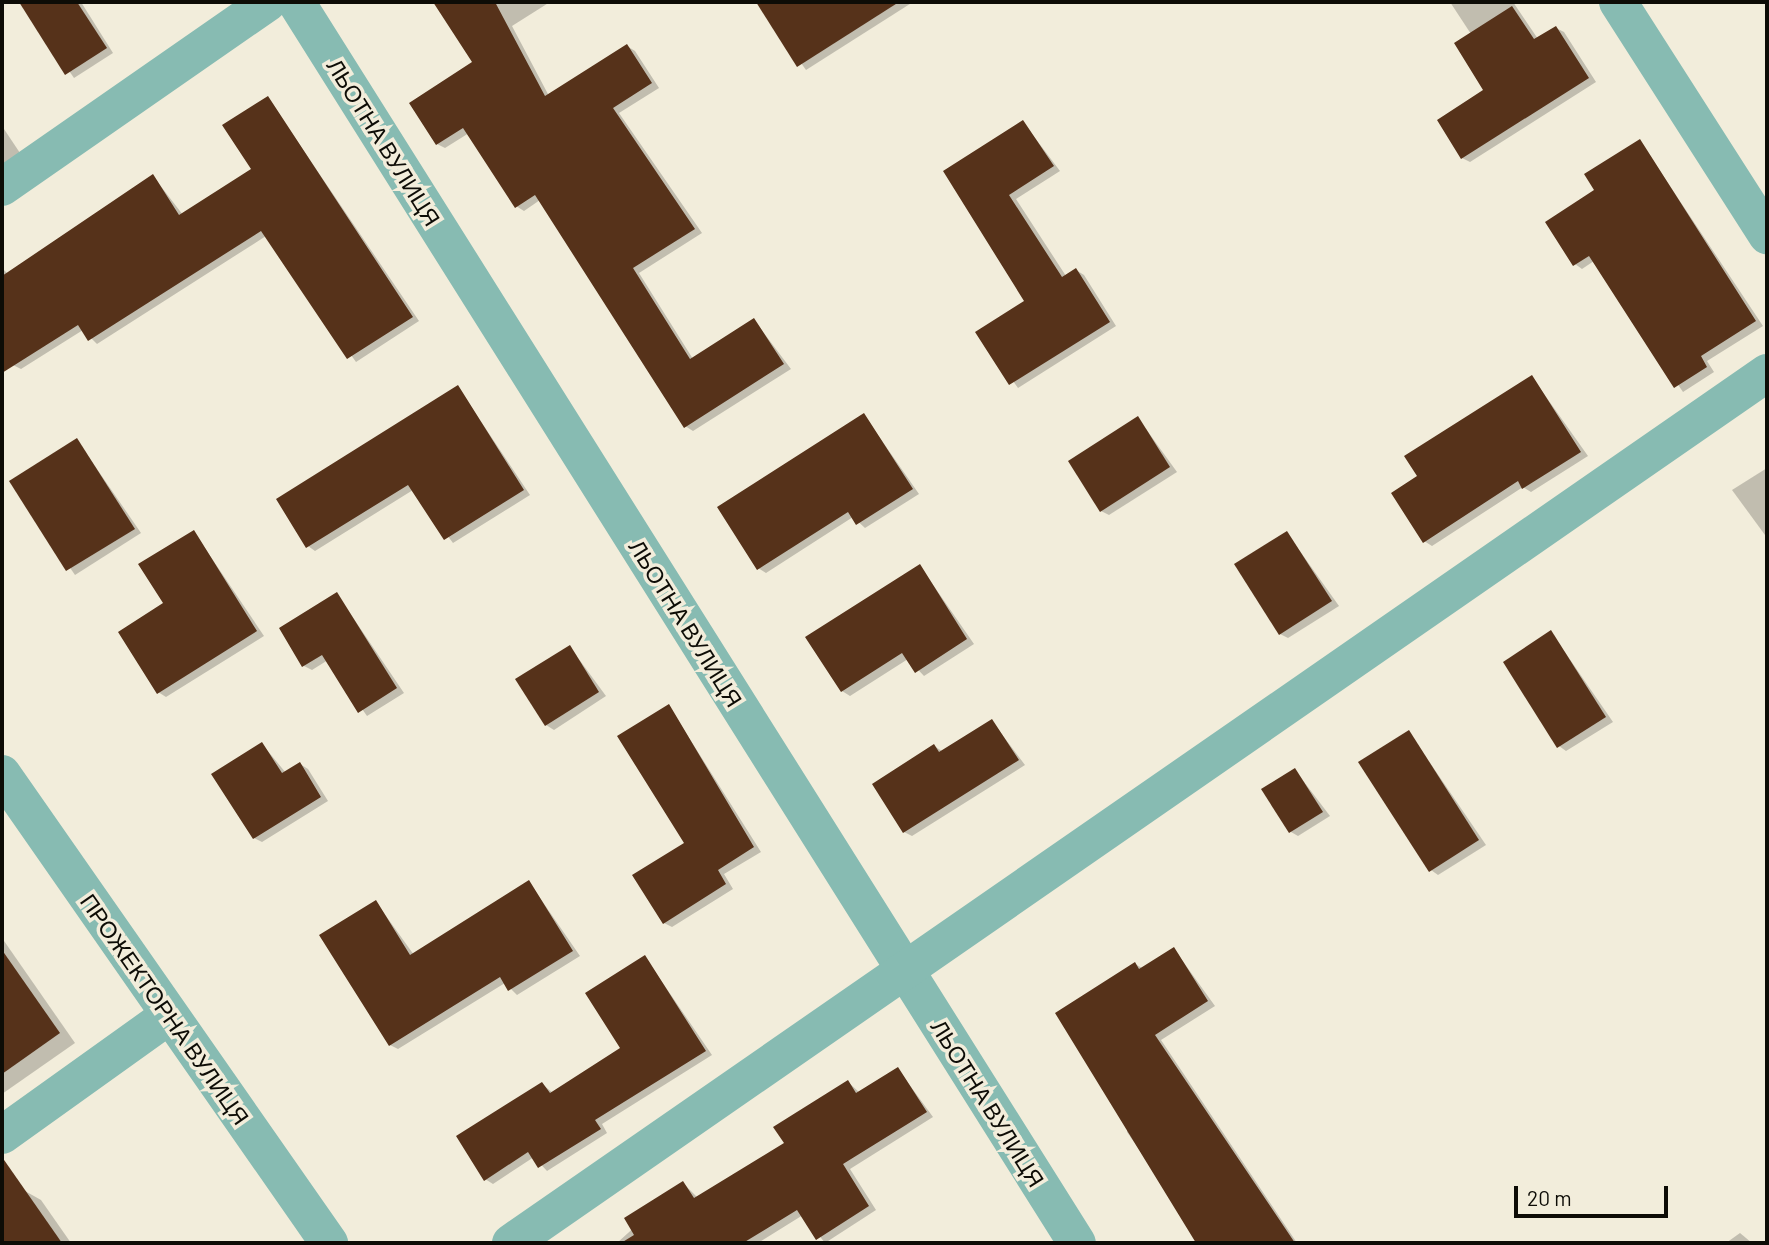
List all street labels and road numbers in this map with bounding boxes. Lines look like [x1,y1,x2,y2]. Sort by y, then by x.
street label: ЛЬОТНА ВУЛИЦЯ [321,53,447,231]
street label: ЛЬОТНА ВУЛИЦЯ [623,534,749,712]
street label: ПРОЖЕКТОРНА ВУЛИЦЯ [75,888,255,1130]
street label: ЛЬОТНА ВУЛИЦЯ [925,1014,1051,1192]

